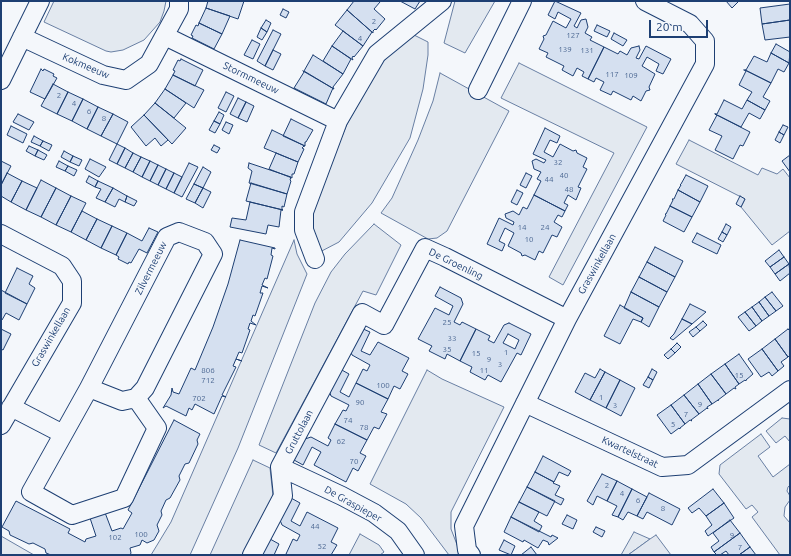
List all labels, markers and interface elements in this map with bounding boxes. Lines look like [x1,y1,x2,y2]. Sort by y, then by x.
scale bar [651,12,710,38]
house number: 2 [372,16,376,26]
text: 20 m [656,20,683,33]
house number: 127 [566,30,580,40]
house number: 4 [358,33,362,43]
house number: 139 [558,44,572,54]
house number: 131 [580,45,594,55]
street label: Kokmeeuw [61,51,111,81]
street label: Stormmeeuw [221,59,281,97]
house number: 117 [605,69,619,79]
house number: 109 [624,70,638,80]
house number: 2 [57,90,61,100]
house number: 4 [72,98,76,108]
house number: 6 [87,106,91,116]
house number: 8 [102,113,106,123]
house number: 32 [553,157,563,167]
house number: 40 [559,170,569,180]
house number: 44 [544,174,554,184]
house number: 48 [564,184,574,194]
house number: 14 [517,222,527,232]
house number: 24 [540,222,550,232]
street label: Graswinkellaan [575,232,619,296]
house number: 10 [524,234,534,244]
street label: Zilvermeeuw [132,239,170,297]
street label: De Groenling [427,246,485,282]
street label: Graswinkellaan [29,305,73,369]
house number: 25 [442,317,452,327]
house number: 33 [447,333,457,343]
house number: 35 [442,344,452,354]
house number: 1 [504,347,508,357]
house number: 15 [471,348,481,358]
house number: 9 [487,354,491,364]
house number: 3 [498,359,502,369]
house number: 806 [201,365,215,375]
house number: 11 [479,365,489,375]
house number: 15 [734,370,744,380]
house number: 712 [201,375,215,385]
house number: 100 [376,380,390,390]
house number: 1 [599,392,603,402]
house number: 702 [192,393,206,403]
house number: 90 [355,397,365,407]
house number: 9 [698,399,702,409]
house number: 3 [613,400,617,410]
street label: Gruttolaan [282,408,316,456]
house number: 7 [684,409,688,419]
house number: 74 [343,415,353,425]
house number: 5 [671,419,675,429]
house number: 78 [359,422,369,432]
street label: Kwartelstraat [600,434,660,470]
house number: 62 [336,436,346,446]
house number: 70 [349,456,359,466]
house number: 2 [605,480,609,490]
street label: De Graspieper [322,483,384,525]
house number: 4 [620,488,624,498]
house number: 6 [636,495,640,505]
house number: 8 [661,503,665,513]
house number: 44 [310,521,320,531]
house number: 100 [134,529,148,539]
house number: 9 [730,530,734,540]
house number: 102 [108,532,122,542]
house number: 52 [317,541,327,551]
house number: 7 [738,542,742,552]

